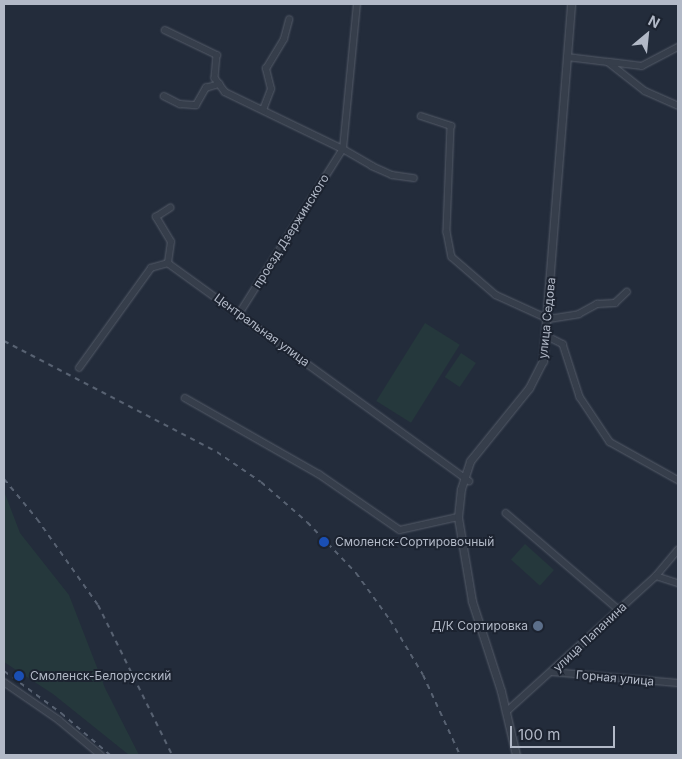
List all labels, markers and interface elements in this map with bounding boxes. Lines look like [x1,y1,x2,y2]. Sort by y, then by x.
north arrow [622,10,672,60]
text: N [646,11,663,31]
street label: проезд Дзержинского [250,171,332,291]
street label: улица Седова [536,277,558,359]
street label: Центральная улица [212,291,312,369]
marker: Смоленск-Сортировочный [317,535,331,549]
place label: Смоленск-Сортировочный [335,535,494,549]
street label: улица Папанина [550,599,630,675]
place label: Д/К Сортировка [432,619,528,633]
marker: Д/К Сортировка [532,620,544,632]
street label: Горная улица [575,667,655,689]
marker: Смоленск-Белорусский [12,669,26,683]
place label: Смоленск-Белорусский [30,669,171,683]
scale bar [512,716,617,748]
text: 100 m [518,725,560,744]

